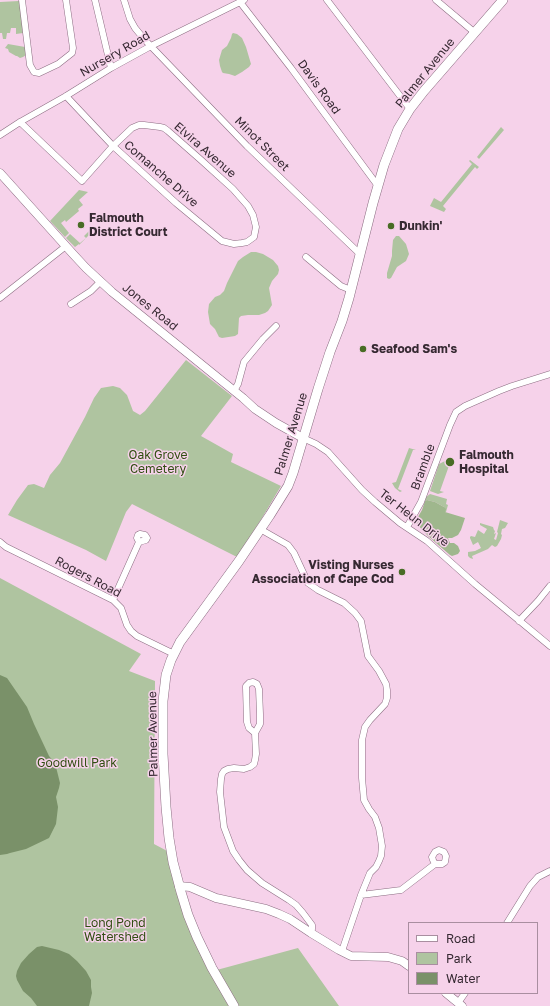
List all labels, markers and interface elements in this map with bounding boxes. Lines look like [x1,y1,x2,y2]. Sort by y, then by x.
street label: Nursery Road [77,28,153,80]
street label: Palmer Avenue [392,35,458,111]
street label: Davis Road [294,57,344,117]
street label: Minot Street [232,114,292,174]
street label: Elvira Avenue [171,119,239,181]
street label: Comanche Drive [121,138,201,210]
place label: Falmouth District Court [89,211,168,239]
place label: Dunkin' [399,219,442,233]
marker: Falmouth District Court [76,220,86,230]
marker: Dunkin' [386,221,396,231]
street label: Jones Road [119,280,181,334]
place label: Seafood Sam's [371,342,457,356]
marker: Seafood Sam's [358,344,368,354]
street label: Palmer Avenue [272,391,310,477]
street label: Bramble [408,442,438,492]
park label: Oak Grove Cemetery [129,448,187,476]
place label: Falmouth Hospital [459,448,514,476]
marker: Falmouth Hospital [444,456,456,468]
street label: Ter Heun Drive [376,486,452,550]
street label: Rogers Road [52,554,124,600]
place label: Visting Nurses Association of Cape Cod [252,558,394,586]
marker: Visting Nurses Association of Cape Cod [397,567,407,577]
street label: Palmer Avenue [145,691,161,777]
park label: Goodwill Park [37,756,117,770]
park label: Long Pond Watershed [84,916,146,944]
legend [408,922,538,994]
text: Road [446,931,475,946]
text: Park [446,951,472,966]
text: Water [446,971,480,986]

